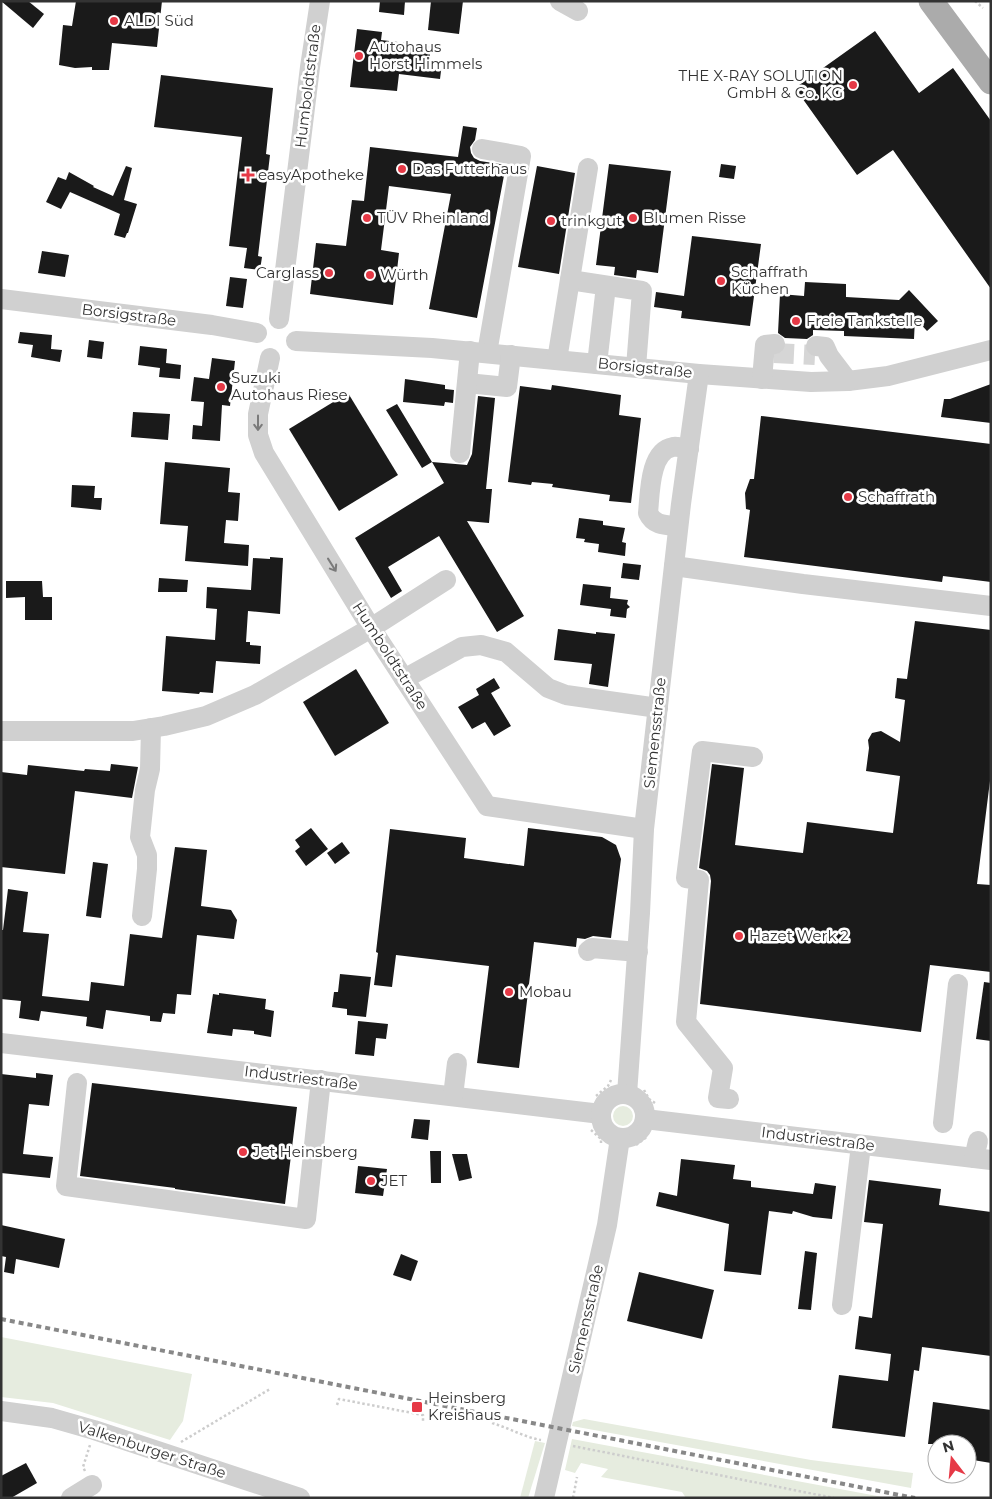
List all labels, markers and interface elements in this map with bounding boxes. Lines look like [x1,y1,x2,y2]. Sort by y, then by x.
place label: ALDI Süd [124,11,194,30]
marker: ALDI Süd [108,15,120,27]
street label: Humboldtstraße [290,23,325,149]
place label: Autohaus Horst Himmels [369,37,482,73]
marker: Autohaus Horst Himmels [353,50,365,62]
place label: THE X-RAY SOLUTION GmbH & Co. KG [679,66,843,102]
marker: THE X-RAY SOLUTION GmbH & Co. KG [847,79,859,91]
place label: Das Futterhaus [412,159,527,178]
marker: Das Futterhaus [396,163,408,175]
place label: easyApotheke [258,165,364,184]
marker: easyApotheke [242,169,254,181]
place label: TÜV Rheinland [377,208,489,227]
place label: Blumen Risse [643,208,746,227]
place label: trinkgut [561,211,622,230]
marker: TÜV Rheinland [361,212,373,224]
marker: Blumen Risse [627,212,639,224]
marker: trinkgut [545,215,557,227]
place label: Schaffrath Küchen [731,262,808,298]
place label: Carglass [256,263,319,282]
place label: Würth [380,265,429,284]
marker: Carglass [323,267,335,279]
marker: Würth [364,269,376,281]
marker: Schaffrath Küchen [715,275,727,287]
street label: Borsigstraße [81,299,177,330]
place label: Freie Tankstelle [806,311,922,330]
marker: Freie Tankstelle [790,315,802,327]
street label: Borsigstraße [597,353,693,382]
place label: Suzuki Autohaus Riese [231,368,348,404]
marker: Suzuki Autohaus Riese [215,381,227,393]
one-way arrow [253,414,263,430]
place label: Schaffrath [858,487,935,506]
marker: Schaffrath [842,491,854,503]
one-way arrow [328,558,338,572]
street label: Humboldtstraße [348,598,432,713]
street label: Siemensstraße [639,677,670,789]
place label: Hazet Werk 2 [749,926,849,945]
marker: Hazet Werk 2 [733,930,745,942]
place label: Mobau [519,982,572,1001]
marker: Mobau [503,986,515,998]
street label: Industriestraße [243,1061,359,1094]
street label: Industriestraße [760,1122,876,1155]
place label: Jet Heinsberg [252,1142,358,1161]
marker: Jet Heinsberg [237,1146,249,1158]
place label: JET [380,1171,408,1190]
marker: JET [365,1175,377,1187]
street label: Siemensstraße [564,1262,607,1375]
place label: Heinsberg Kreishaus [428,1388,506,1424]
marker: Heinsberg Kreishaus [410,1400,424,1414]
street label: Valkenburger Straße [76,1417,229,1482]
north arrow [927,1434,977,1484]
text: N [940,1436,956,1457]

